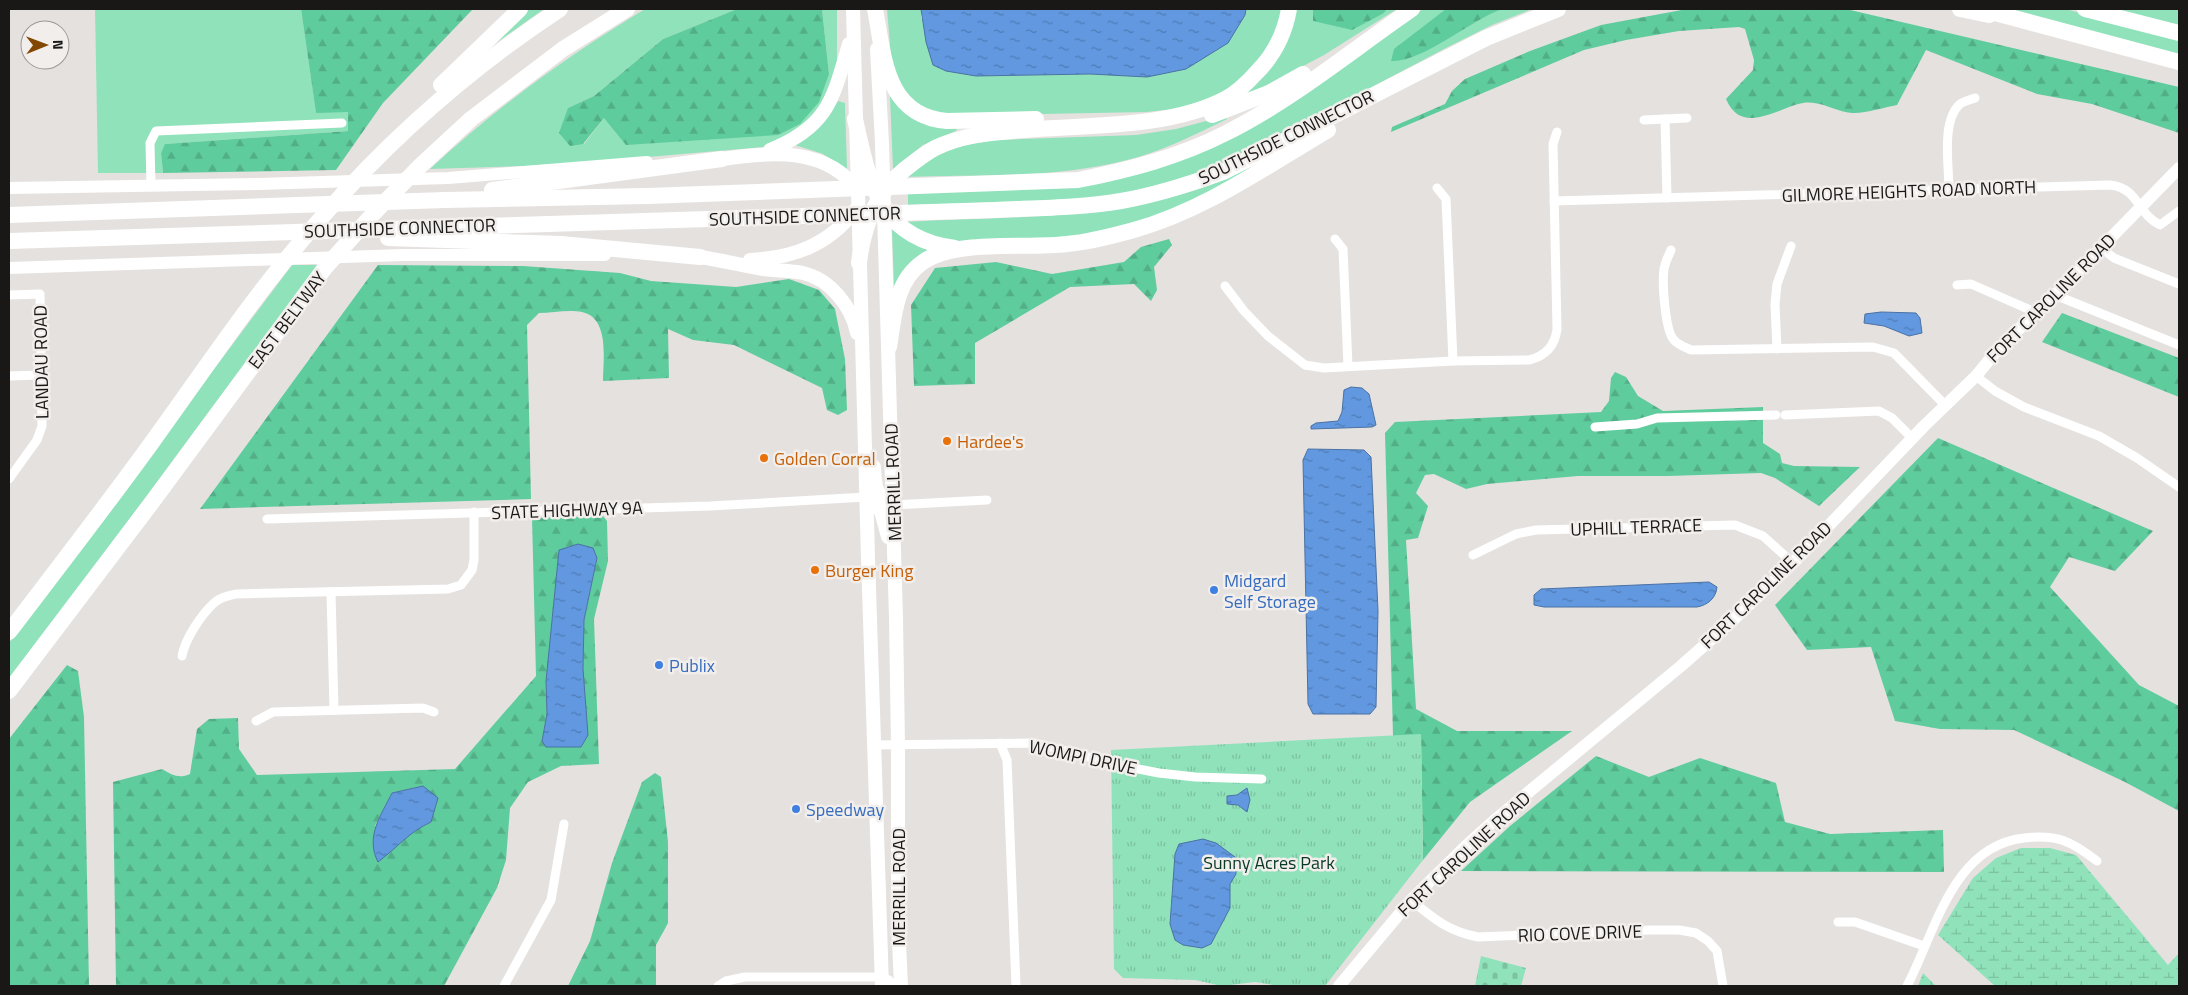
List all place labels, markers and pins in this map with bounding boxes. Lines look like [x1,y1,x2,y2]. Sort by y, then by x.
place label: Hardee's [957,428,1024,455]
marker: Hardee's [941,435,953,447]
place label: Golden Corral [774,445,876,472]
marker: Golden Corral [758,452,770,464]
place label: Burger King [825,557,913,584]
marker: Burger King [809,564,821,576]
place label: Midgard Self Storage [1224,567,1316,615]
marker: Midgard Self Storage [1208,584,1220,596]
place label: Publix [669,652,715,679]
marker: Publix [653,659,665,671]
place label: Speedway [806,796,884,823]
marker: Speedway [790,803,802,815]

